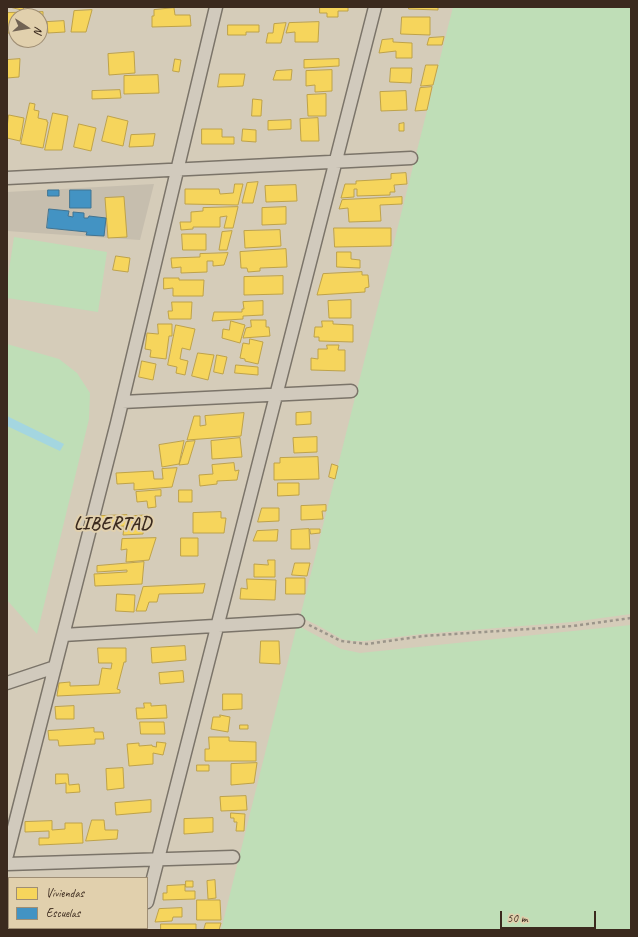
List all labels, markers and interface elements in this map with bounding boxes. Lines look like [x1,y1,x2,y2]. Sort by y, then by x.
north arrow [8,8,48,48]
text: N [31,25,46,35]
district label: LIBERTAD [75,513,151,535]
legend [8,877,148,929]
text: Viviendas [46,885,84,901]
scale bar [502,903,598,929]
text: Escuelas [46,905,80,921]
text: 50 m [507,910,527,926]

